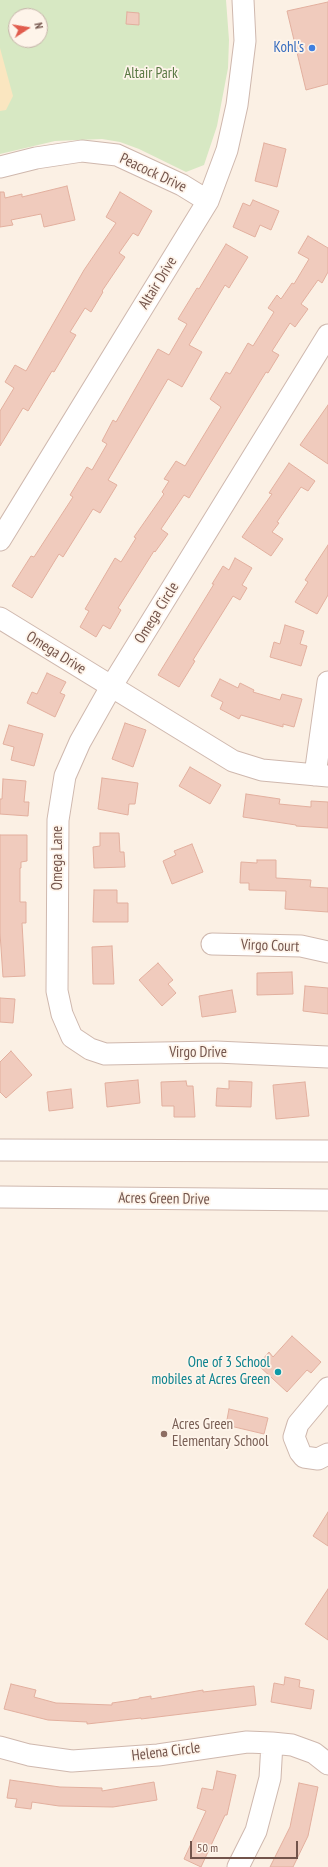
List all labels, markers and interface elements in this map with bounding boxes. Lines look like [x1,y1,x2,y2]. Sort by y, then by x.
north arrow [8,8,48,48]
text: N [31,21,46,30]
place label: Kohl's [274,39,304,57]
marker: Kohl's [307,43,317,53]
park label: Altair Park [124,65,178,83]
street label: Peacock Drive [117,150,189,196]
street label: Altair Drive [135,253,181,313]
street label: Omega Circle [131,579,183,647]
street label: Omega Drive [23,628,89,678]
street label: Omega Lane [49,826,67,890]
street label: Virgo Court [240,936,300,956]
street label: Virgo Drive [169,1044,227,1062]
street label: Acres Green Drive [118,1189,210,1209]
place label: One of 3 School mobiles at Acres Green [152,1354,270,1389]
marker: One of 3 School mobiles at Acres Green [273,1367,283,1377]
place label: Acres Green Elementary School [172,1416,269,1451]
marker: Acres Green Elementary School [159,1429,169,1439]
street label: Helena Circle [131,1739,201,1765]
scale bar [192,1833,300,1859]
text: 50 m [197,1840,218,1855]

